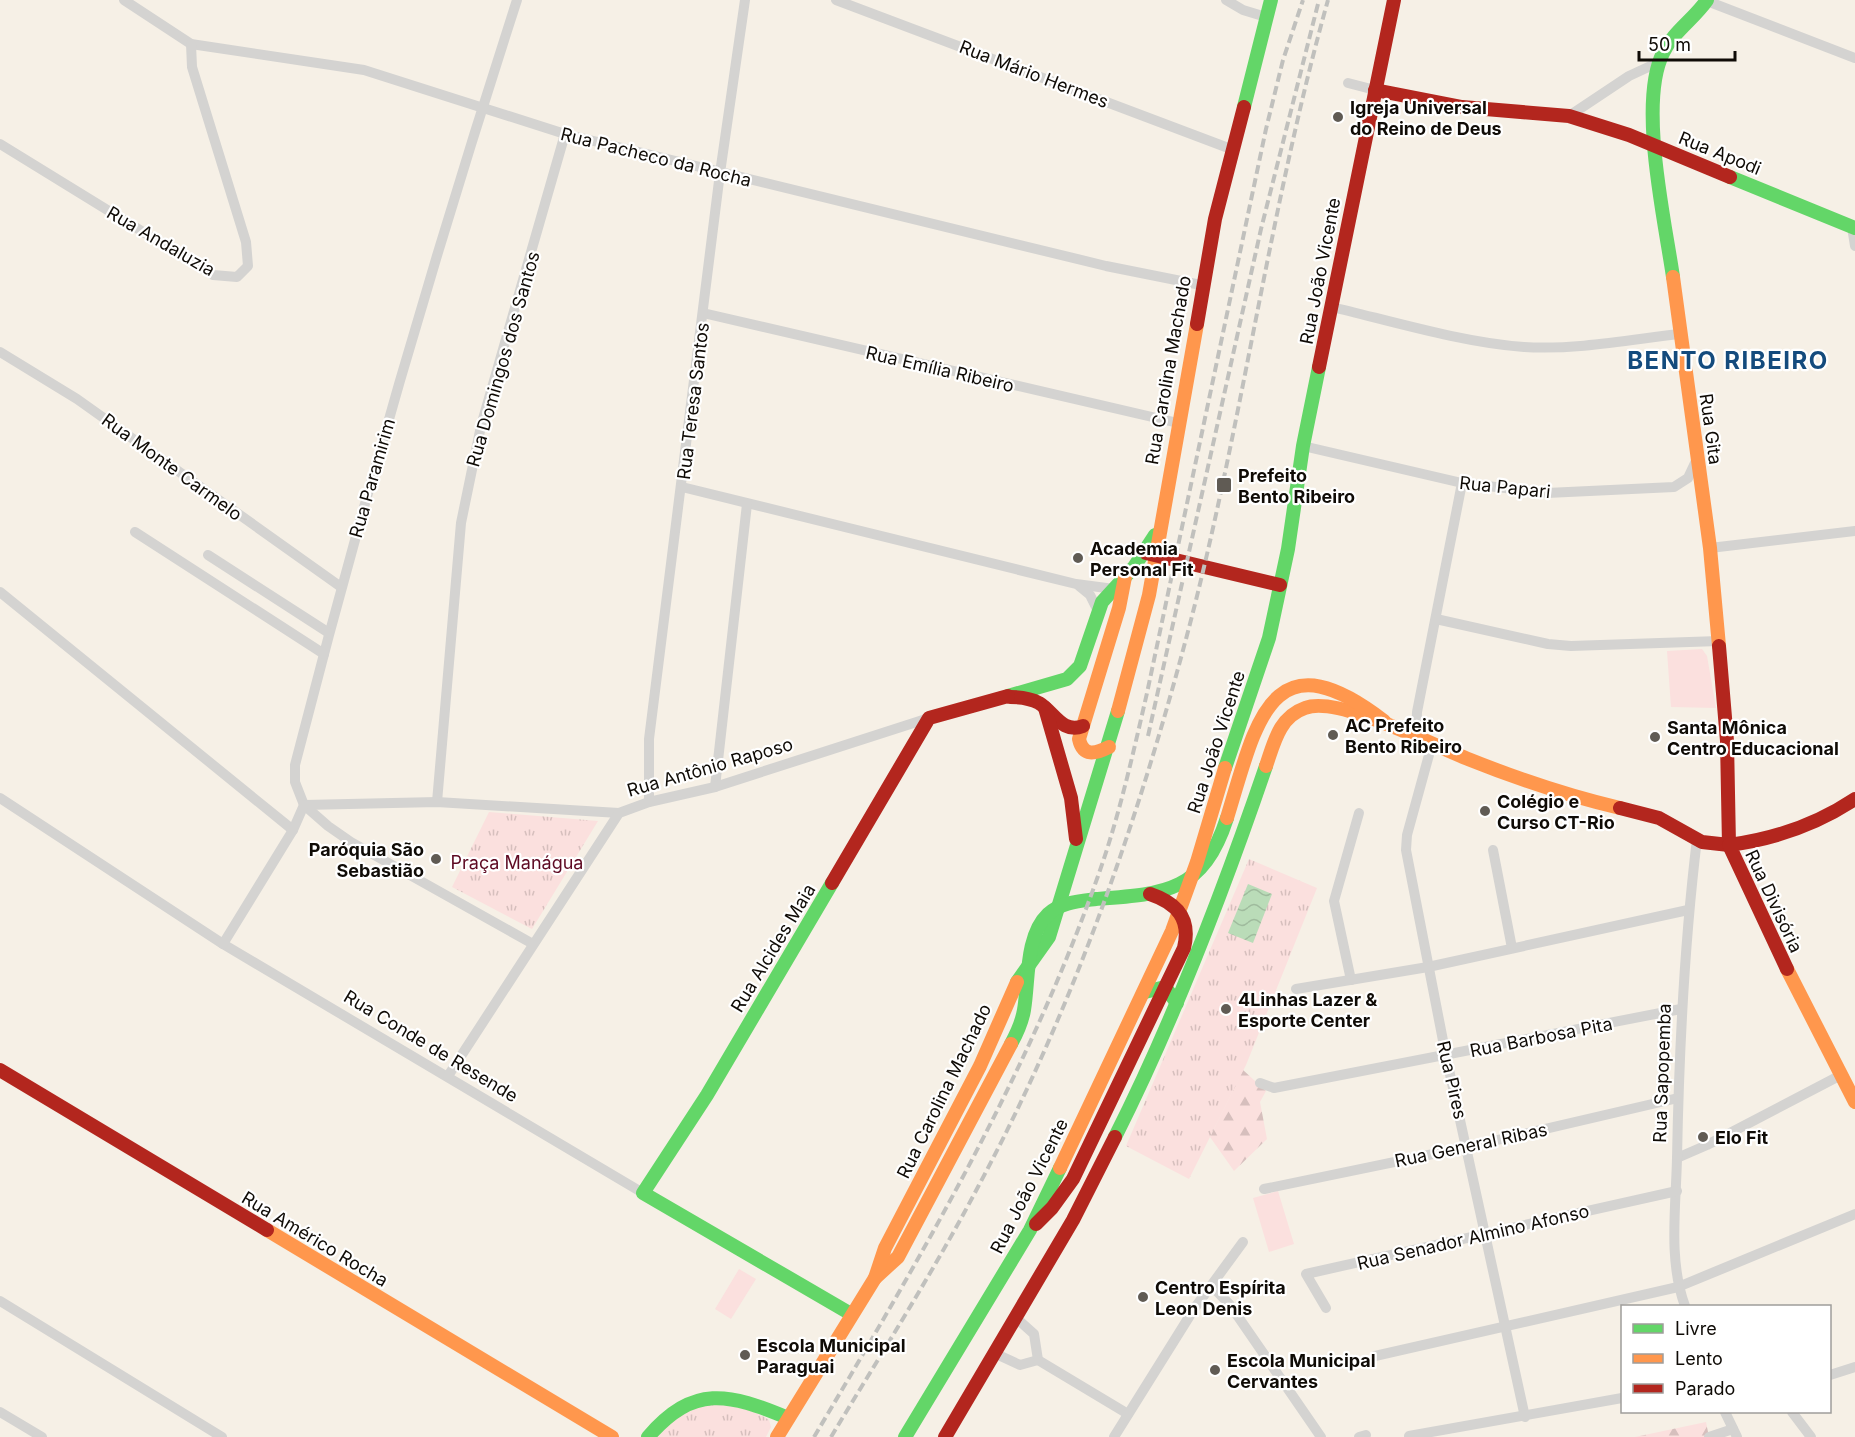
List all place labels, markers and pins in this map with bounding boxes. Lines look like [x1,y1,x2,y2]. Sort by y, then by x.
place label: Igreja Universal do Reino de Deus [1350,97,1502,139]
marker: Igreja Universal do Reino de Deus [1331,110,1345,124]
place label: Prefeito Bento Ribeiro [1238,465,1355,507]
marker: Prefeito Bento Ribeiro [1215,476,1233,494]
place label: Academia Personal Fit [1090,538,1194,580]
marker: Academia Personal Fit [1071,551,1085,565]
place label: AC Prefeito Bento Ribeiro [1345,715,1462,757]
place label: Santa Mônica Centro Educacional [1667,717,1839,759]
marker: AC Prefeito Bento Ribeiro [1326,728,1340,742]
marker: Santa Mônica Centro Educacional [1648,730,1662,744]
place label: Colégio e Curso CT-Rio [1497,791,1615,833]
marker: Colégio e Curso CT-Rio [1478,804,1492,818]
place label: Paróquia São Sebastião [309,839,424,881]
marker: Paróquia São Sebastião [429,852,443,866]
place label: 4Linhas Lazer & Esporte Center [1238,989,1377,1031]
marker: 4Linhas Lazer & Esporte Center [1219,1002,1233,1016]
place label: Elo Fit [1715,1127,1769,1148]
marker: Elo Fit [1696,1130,1710,1144]
place label: Centro Espírita Leon Denis [1155,1277,1286,1319]
marker: Centro Espírita Leon Denis [1136,1290,1150,1304]
place label: Escola Municipal Paraguai [757,1335,906,1377]
marker: Escola Municipal Paraguai [738,1348,752,1362]
place label: Escola Municipal Cervantes [1227,1350,1376,1392]
marker: Escola Municipal Cervantes [1208,1363,1222,1377]

